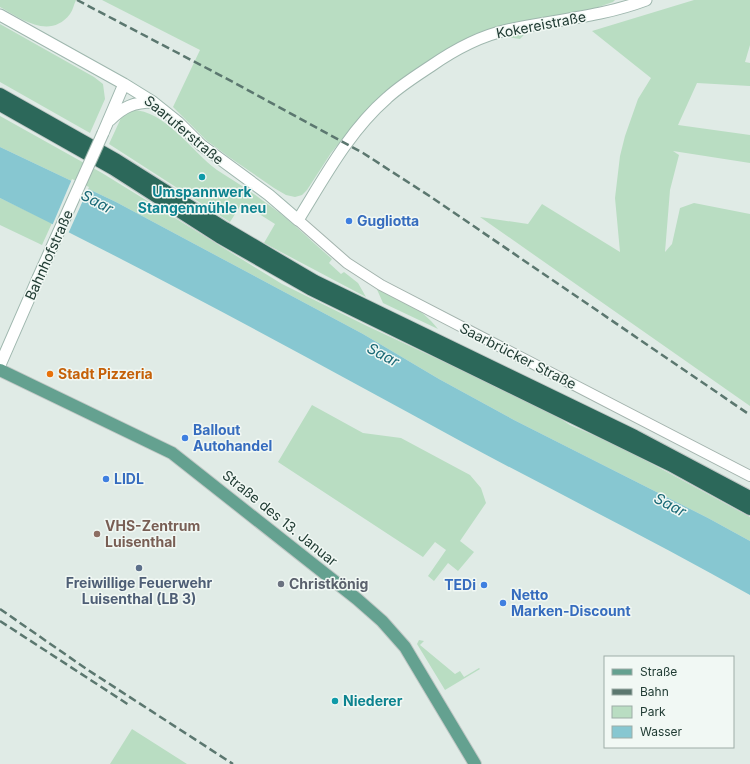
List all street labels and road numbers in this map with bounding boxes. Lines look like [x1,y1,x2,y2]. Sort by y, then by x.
street label: Kokereistraße [494,7,587,42]
street label: Saaruferstraße [141,91,227,168]
street label: Bahnhofstraße [21,207,76,303]
street label: Saarbrücker Straße [457,319,579,392]
street label: Straße des 13. Januar [219,466,341,569]

